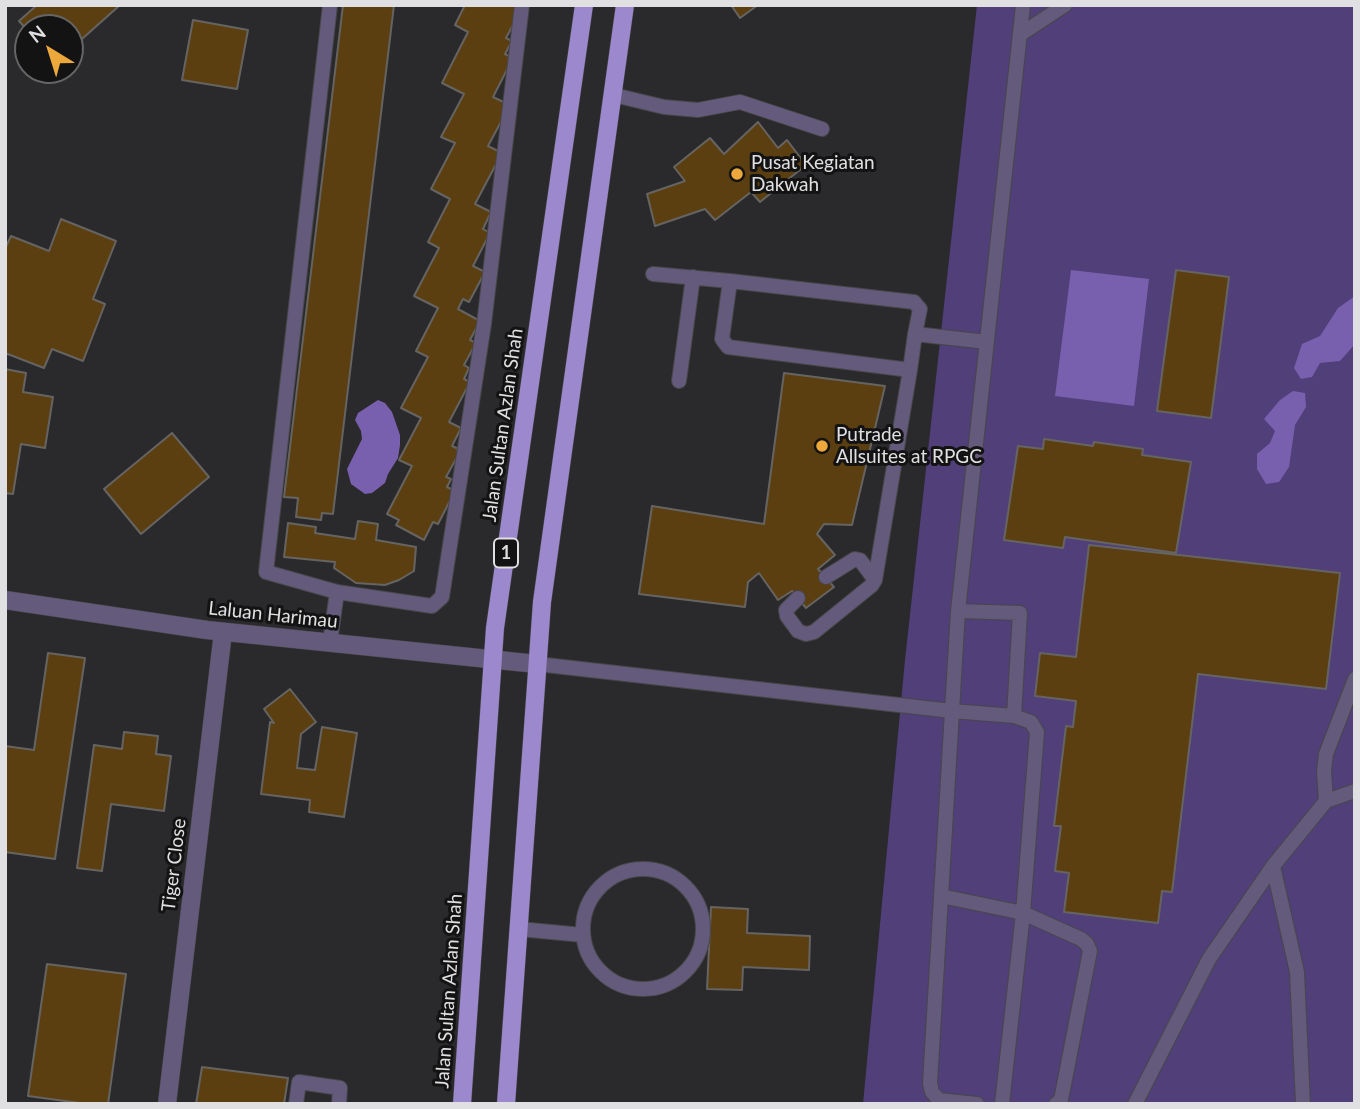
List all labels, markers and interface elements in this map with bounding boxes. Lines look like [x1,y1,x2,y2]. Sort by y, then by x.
north arrow [14,14,84,84]
text: N [24,20,50,47]
place label: Pusat Kegiatan Dakwah [751,152,875,196]
marker: Pusat Kegiatan Dakwah [729,166,745,182]
street label: Jalan Sultan Azlan Shah [478,327,528,523]
place label: Putrade Allsuites at RPGC [836,424,982,468]
marker: Putrade Allsuites at RPGC [814,438,830,454]
road number: 1 [494,538,518,568]
street label: Laluan Harimau [207,597,339,633]
street label: Tiger Close [157,817,191,913]
street label: Jalan Sultan Azlan Shah [431,893,467,1089]

